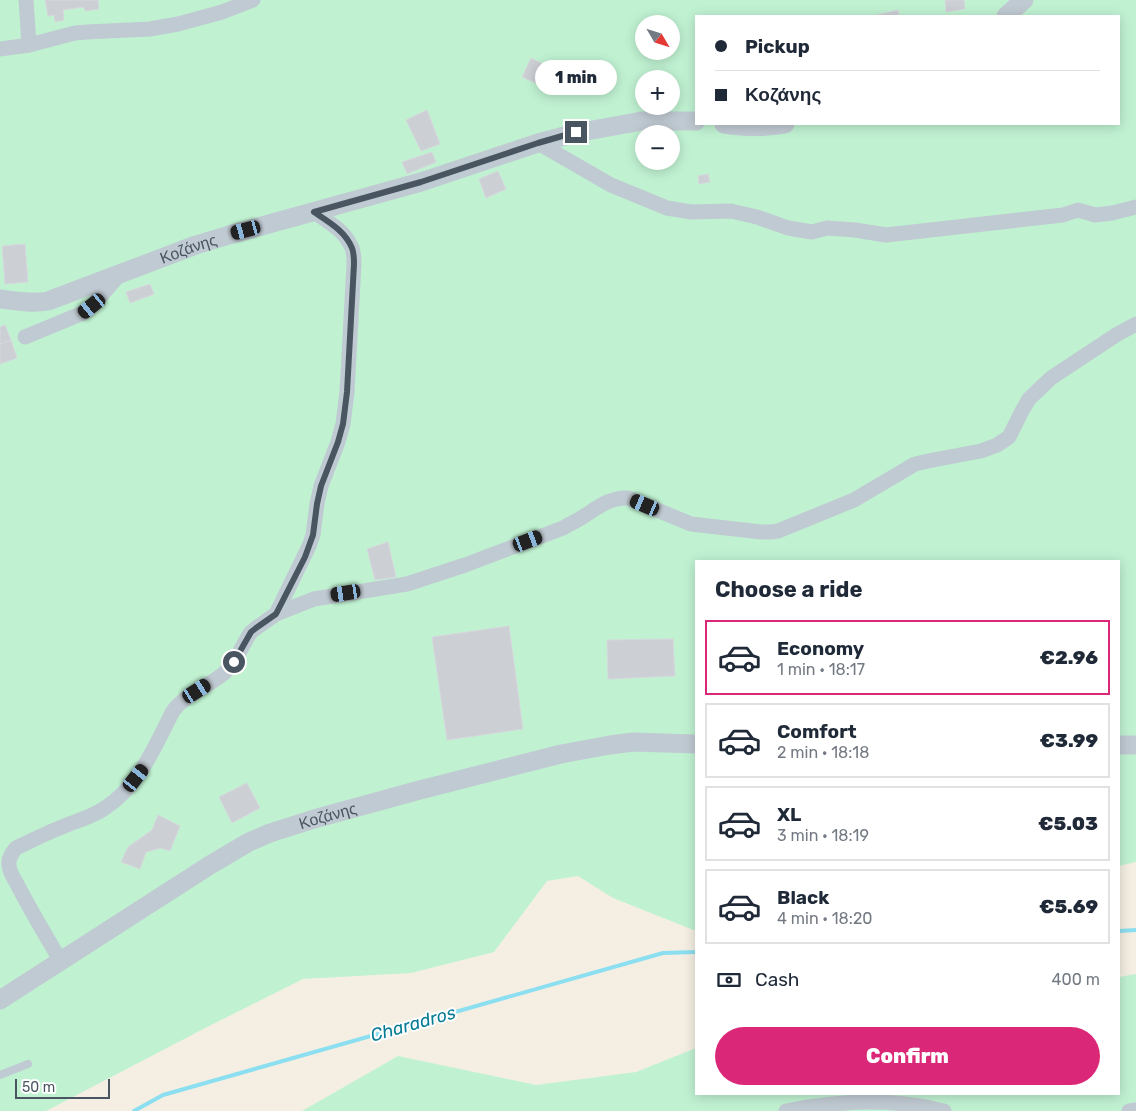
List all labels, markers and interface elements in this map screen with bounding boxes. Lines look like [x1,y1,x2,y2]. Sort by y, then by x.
north arrow [635,15,680,60]
map controls [635,15,680,170]
text: Pickup [745,35,810,58]
callout: 1 min [535,59,617,94]
text: 1 min [555,68,597,87]
button: + [635,70,680,115]
text: Κοζάνης [745,83,821,106]
route end [565,121,587,143]
button: − [635,125,680,170]
car [229,219,262,241]
street label: Κοζάνης [157,230,219,267]
car [75,291,108,321]
car [628,492,661,518]
car [511,529,544,553]
text: Choose a ride [715,576,862,603]
car [330,583,361,603]
icon: car [717,635,762,680]
text: Economy [777,637,864,660]
text: €2.96 [1040,646,1098,669]
route start [223,651,245,673]
text: 1 min · 18:17 [777,660,865,679]
car [180,677,213,705]
icon: car [717,718,762,763]
text: Comfort [777,720,857,743]
text: €3.99 [1040,729,1098,752]
text: 2 min · 18:18 [777,743,869,762]
car [120,762,151,794]
street label: Κοζάνης [296,798,359,833]
icon: car [717,801,762,846]
text: XL [777,803,801,826]
text: €5.03 [1038,812,1098,835]
text: 3 min · 18:19 [777,826,869,845]
icon: car [717,884,762,929]
text: Black [777,886,829,909]
text: €5.69 [1039,895,1098,918]
text: 4 min · 18:20 [777,909,872,928]
icon: cash [715,966,743,994]
text: Cash [755,968,799,991]
text: 400 m [1052,970,1100,989]
water label: Charadros [368,1001,458,1047]
button: Confirm [715,1027,1100,1085]
scale bar [15,1076,110,1099]
text: 50 m [22,1079,55,1096]

